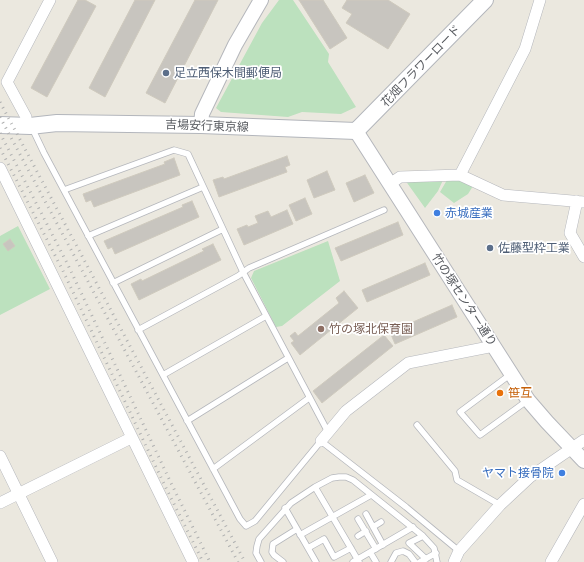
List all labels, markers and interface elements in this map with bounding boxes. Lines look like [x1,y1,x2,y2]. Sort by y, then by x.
street label: 花畑フラワーロード [378,22,464,110]
place label: 足立西保木間郵便局 [174,66,282,80]
marker: 足立西保木間郵便局 [161,68,171,78]
street label: 吉場安行東京線 [165,117,249,135]
place label: 赤城産業 [445,206,493,220]
marker: 赤城産業 [432,208,442,218]
place label: 佐藤型枠工業 [498,241,570,255]
marker: 佐藤型枠工業 [485,243,495,253]
street label: 竹の塚センター通り [429,251,499,349]
place label: 竹の塚北保育園 [329,322,413,336]
marker: 竹の塚北保育園 [316,324,326,334]
place label: 笹互 [508,386,532,400]
marker: 笹互 [495,388,505,398]
place label: ヤマト接骨院 [482,466,554,480]
marker: ヤマト接骨院 [557,468,567,478]

